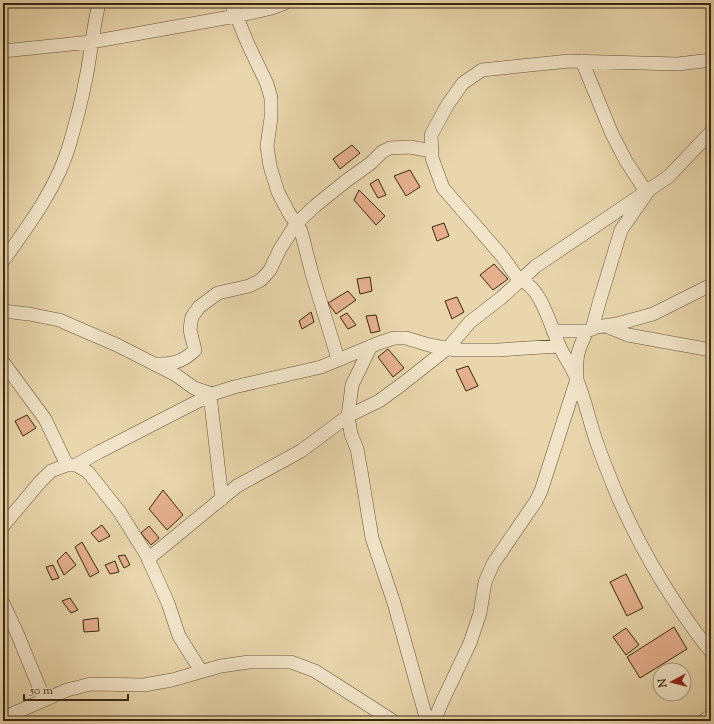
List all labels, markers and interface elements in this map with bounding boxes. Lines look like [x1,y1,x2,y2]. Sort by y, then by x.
north arrow [652,662,692,702]
scale bar [24,676,128,702]
text: N [655,678,672,689]
text: 50 m [29,682,53,700]

